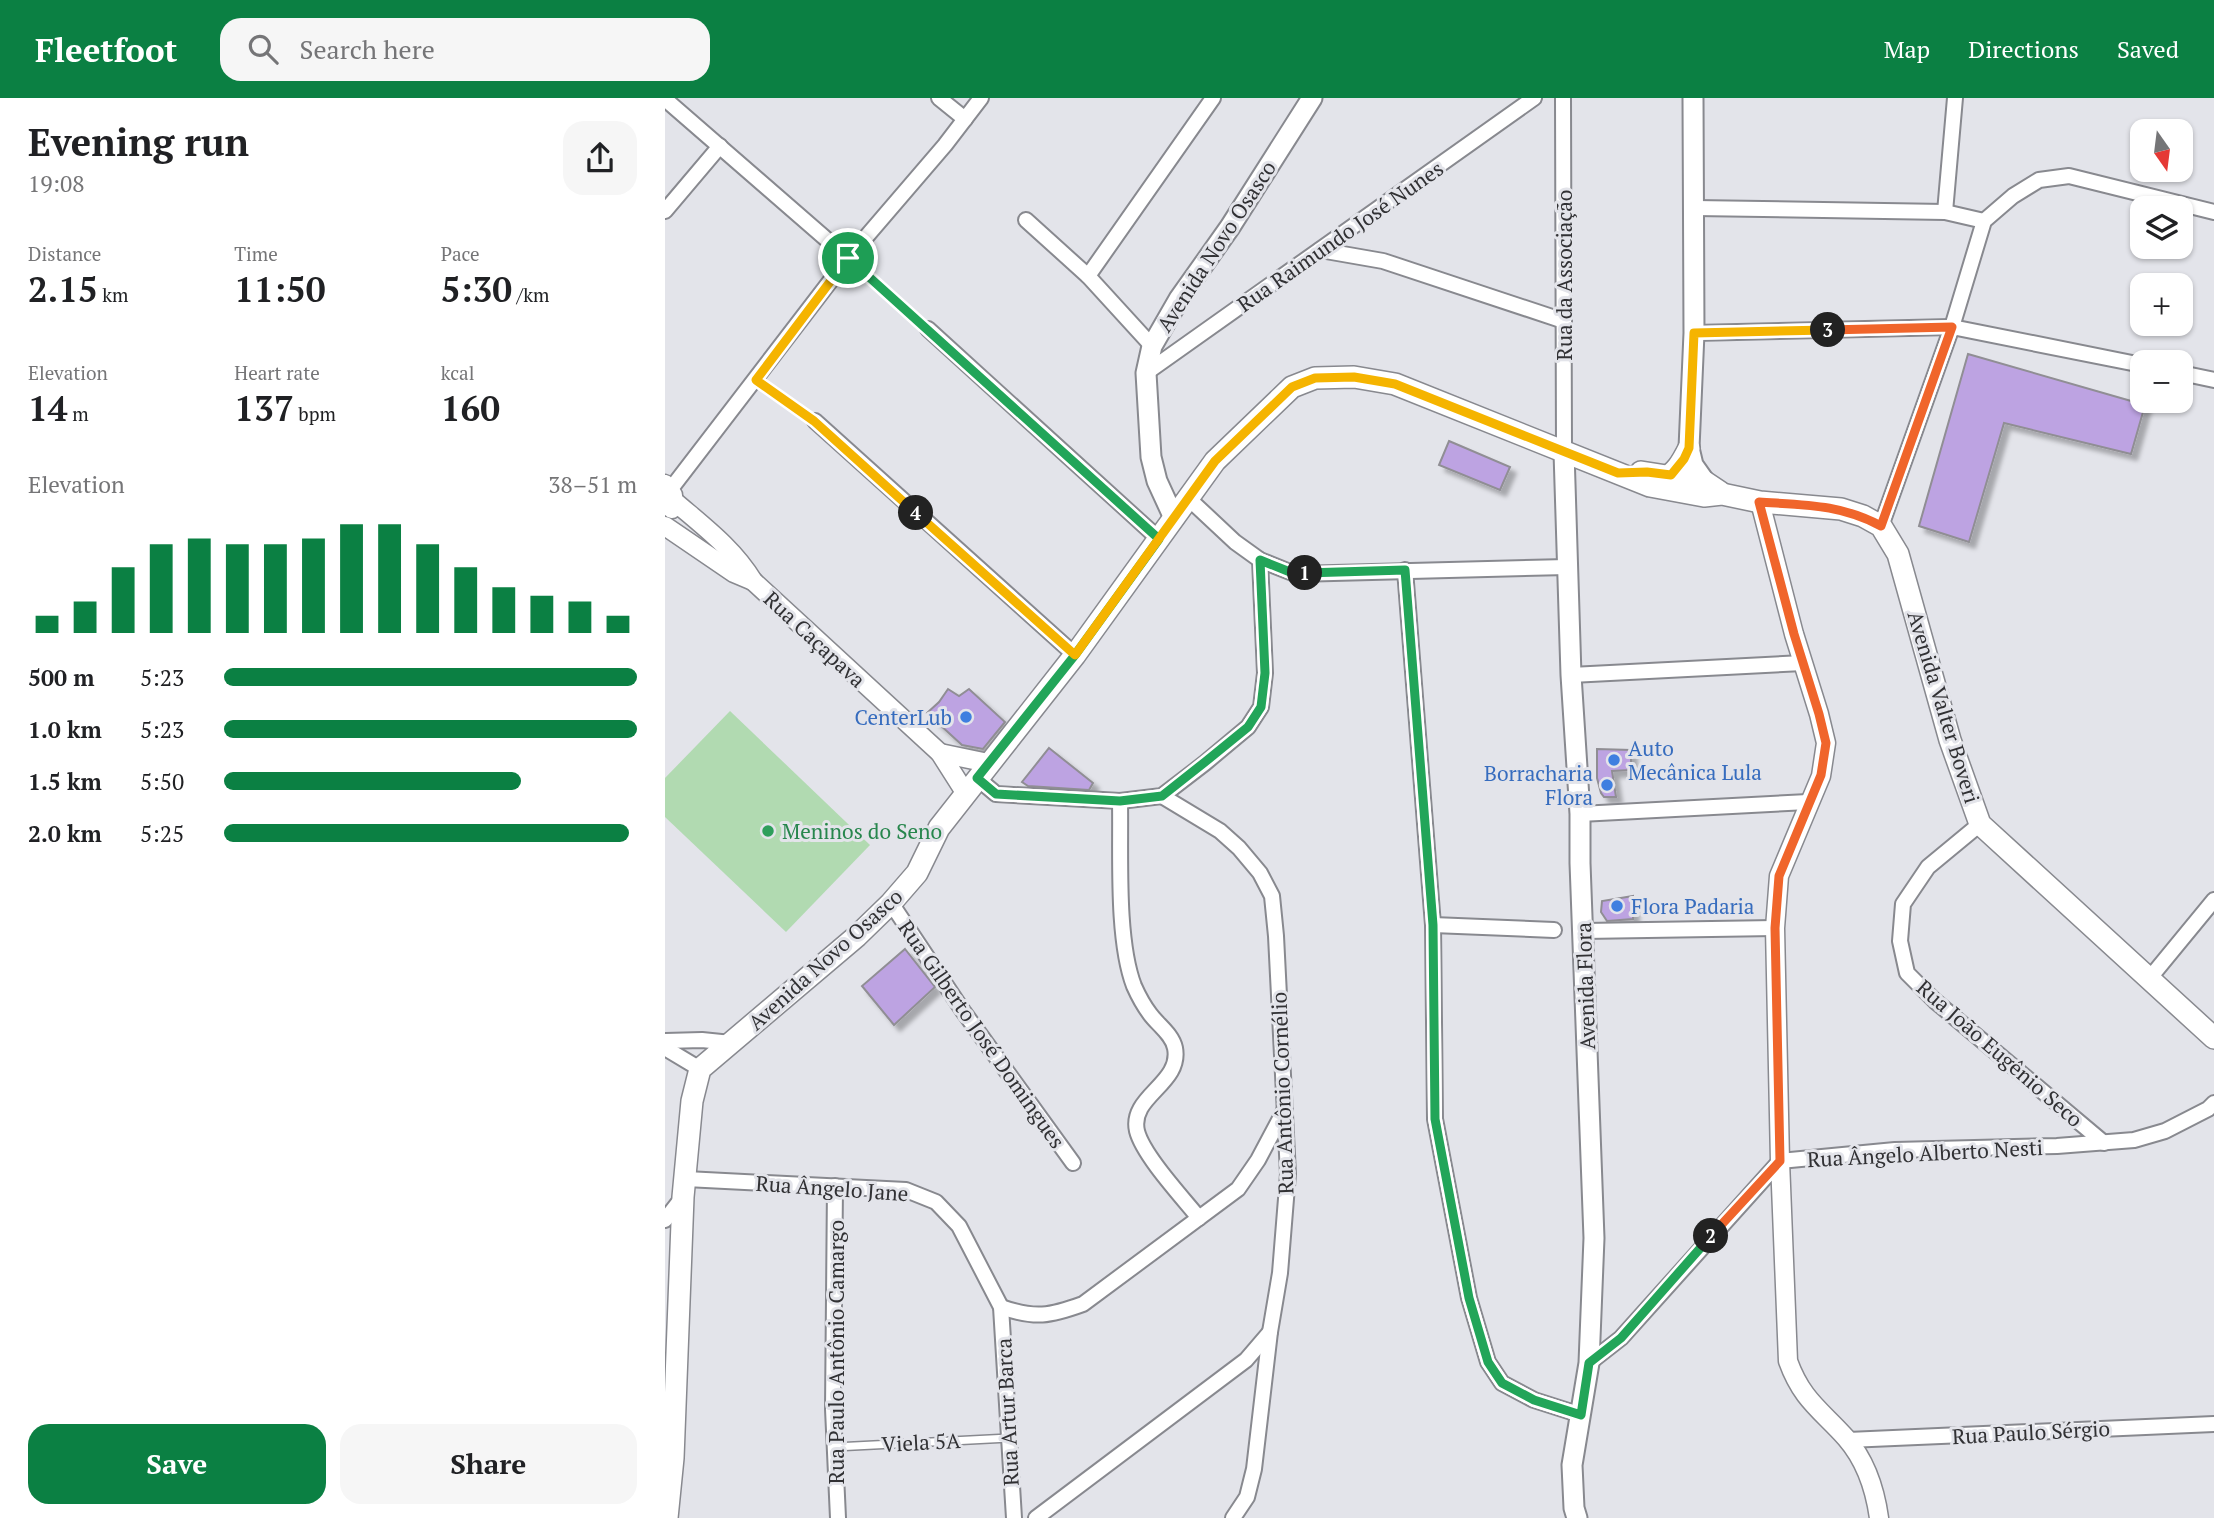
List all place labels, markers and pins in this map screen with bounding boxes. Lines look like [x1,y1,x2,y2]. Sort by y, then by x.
pin [818,228,878,288]
pin: 3 [1811,313,1845,348]
pin: 4 [898,496,933,530]
pin: 1 [1287,556,1323,590]
place label: CenterLub [854,703,952,731]
marker: CenterLub [958,709,974,725]
place label: Auto Mecânica Lula [1628,734,1762,786]
marker: Auto Mecânica Lula [1606,752,1622,768]
place label: Borracharia Flora [1484,759,1593,811]
marker: Borracharia Flora [1599,777,1615,793]
place label: Meninos do Seno [782,817,942,845]
marker: Meninos do Seno [760,823,776,839]
place label: Flora Padaria [1631,892,1755,920]
marker: Flora Padaria [1609,898,1625,914]
pin: 2 [1693,1218,1729,1254]

